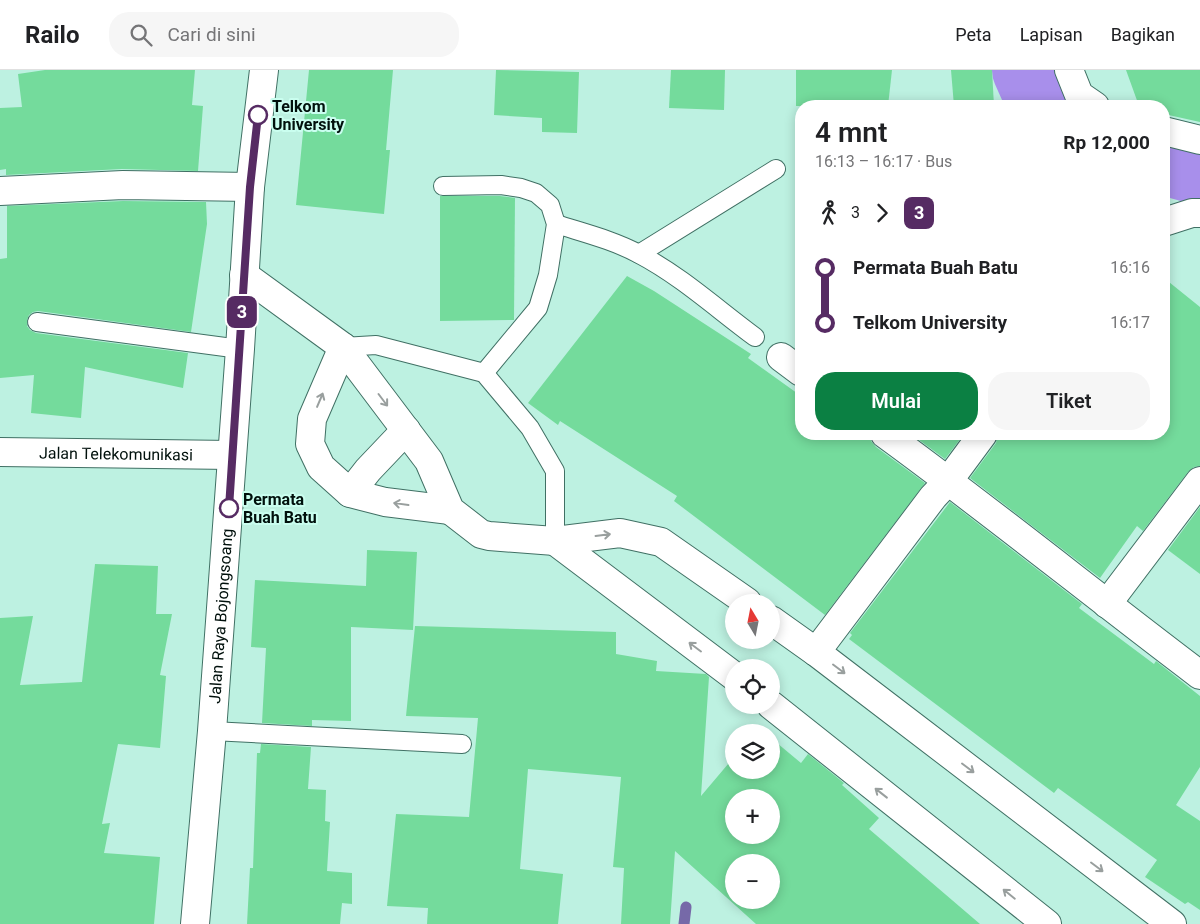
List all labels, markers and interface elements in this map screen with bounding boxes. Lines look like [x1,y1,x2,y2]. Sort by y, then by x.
search box [109,12,459,57]
text: Railo [25,21,79,49]
icon: search [127,21,155,49]
text: Cari di sini [167,23,256,46]
text: Peta [955,24,992,45]
text: Lapisan [1020,24,1083,45]
text: Bagikan [1111,24,1175,45]
place label: Telkom University [272,97,345,134]
marker: Telkom University [248,105,268,125]
text: 4 mnt [815,116,887,149]
text: Rp 12,000 [1063,131,1150,154]
text: 16:13 – 16:17 · Bus [815,152,952,171]
icon: walk [815,199,843,227]
icon: forward [868,199,896,227]
text: 3 [914,202,924,223]
text: 3 [851,203,860,222]
text: Permata Buah Batu [853,256,1018,279]
text: 16:16 [1110,258,1150,277]
line badge: 3 [226,296,258,328]
text: 3 [237,301,247,322]
text: Telkom University [853,311,1007,334]
text: 16:17 [1110,313,1150,332]
button: Mulai [815,372,978,430]
button: Tiket [988,372,1150,430]
one-way arrow [316,393,326,408]
one-way arrow [377,393,388,406]
street label: Jalan Telekomunikasi [39,444,193,464]
place label: Permata Buah Batu [243,490,317,527]
marker: Permata Buah Batu [219,498,239,518]
one-way arrow [394,499,410,509]
street label: Jalan Raya Bojongsoang [205,528,237,704]
one-way arrow [595,530,611,540]
north arrow [725,594,780,649]
map controls [725,594,780,909]
one-way arrow [688,642,702,652]
button: locate [725,659,780,714]
one-way arrow [832,664,845,675]
button: layers [725,724,780,779]
one-way arrow [961,763,975,773]
one-way arrow [875,787,888,798]
button: + [725,789,780,844]
button: − [725,854,780,909]
one-way arrow [1090,862,1104,872]
one-way arrow [1002,888,1015,899]

